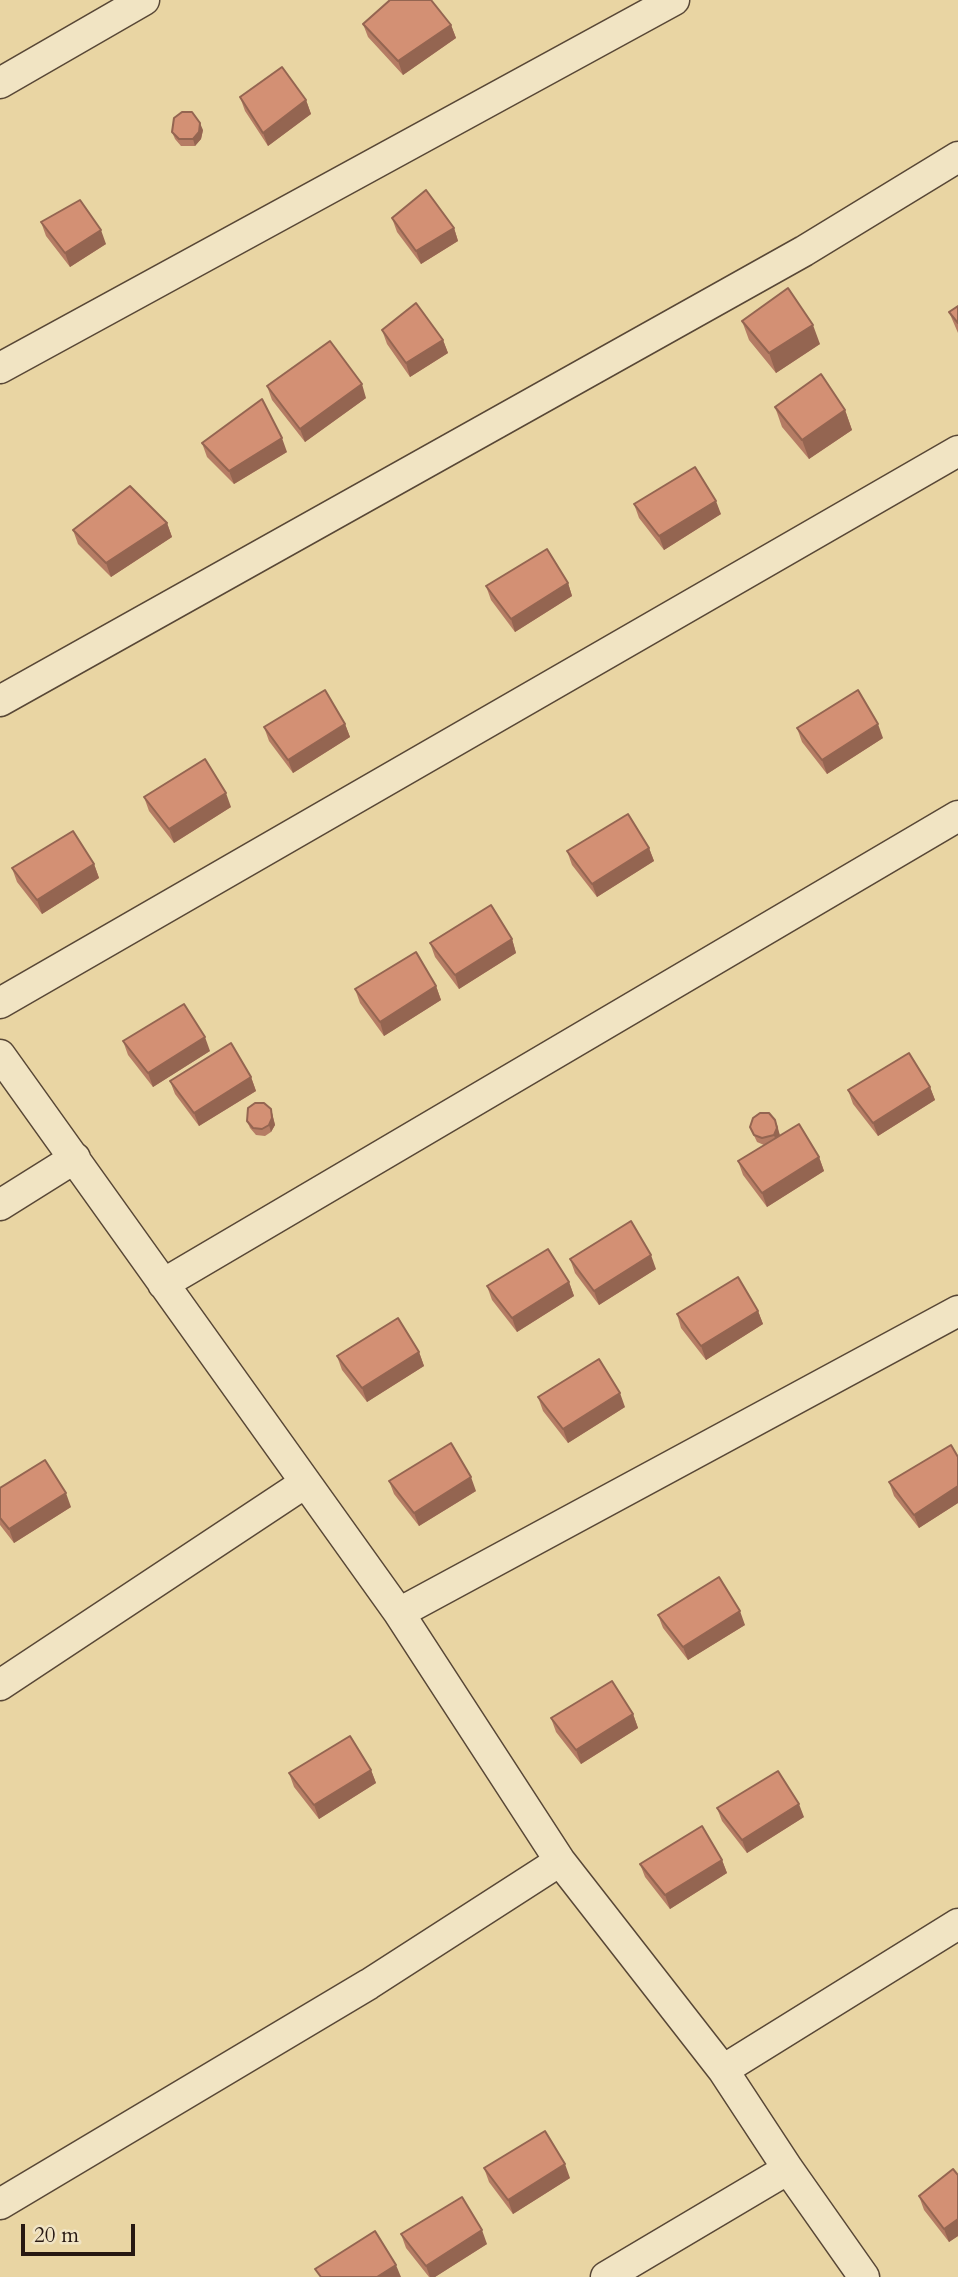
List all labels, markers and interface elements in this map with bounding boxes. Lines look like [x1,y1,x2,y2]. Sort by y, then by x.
scale bar [24,2210,138,2254]
text: 20 m [34,2221,79,2250]

